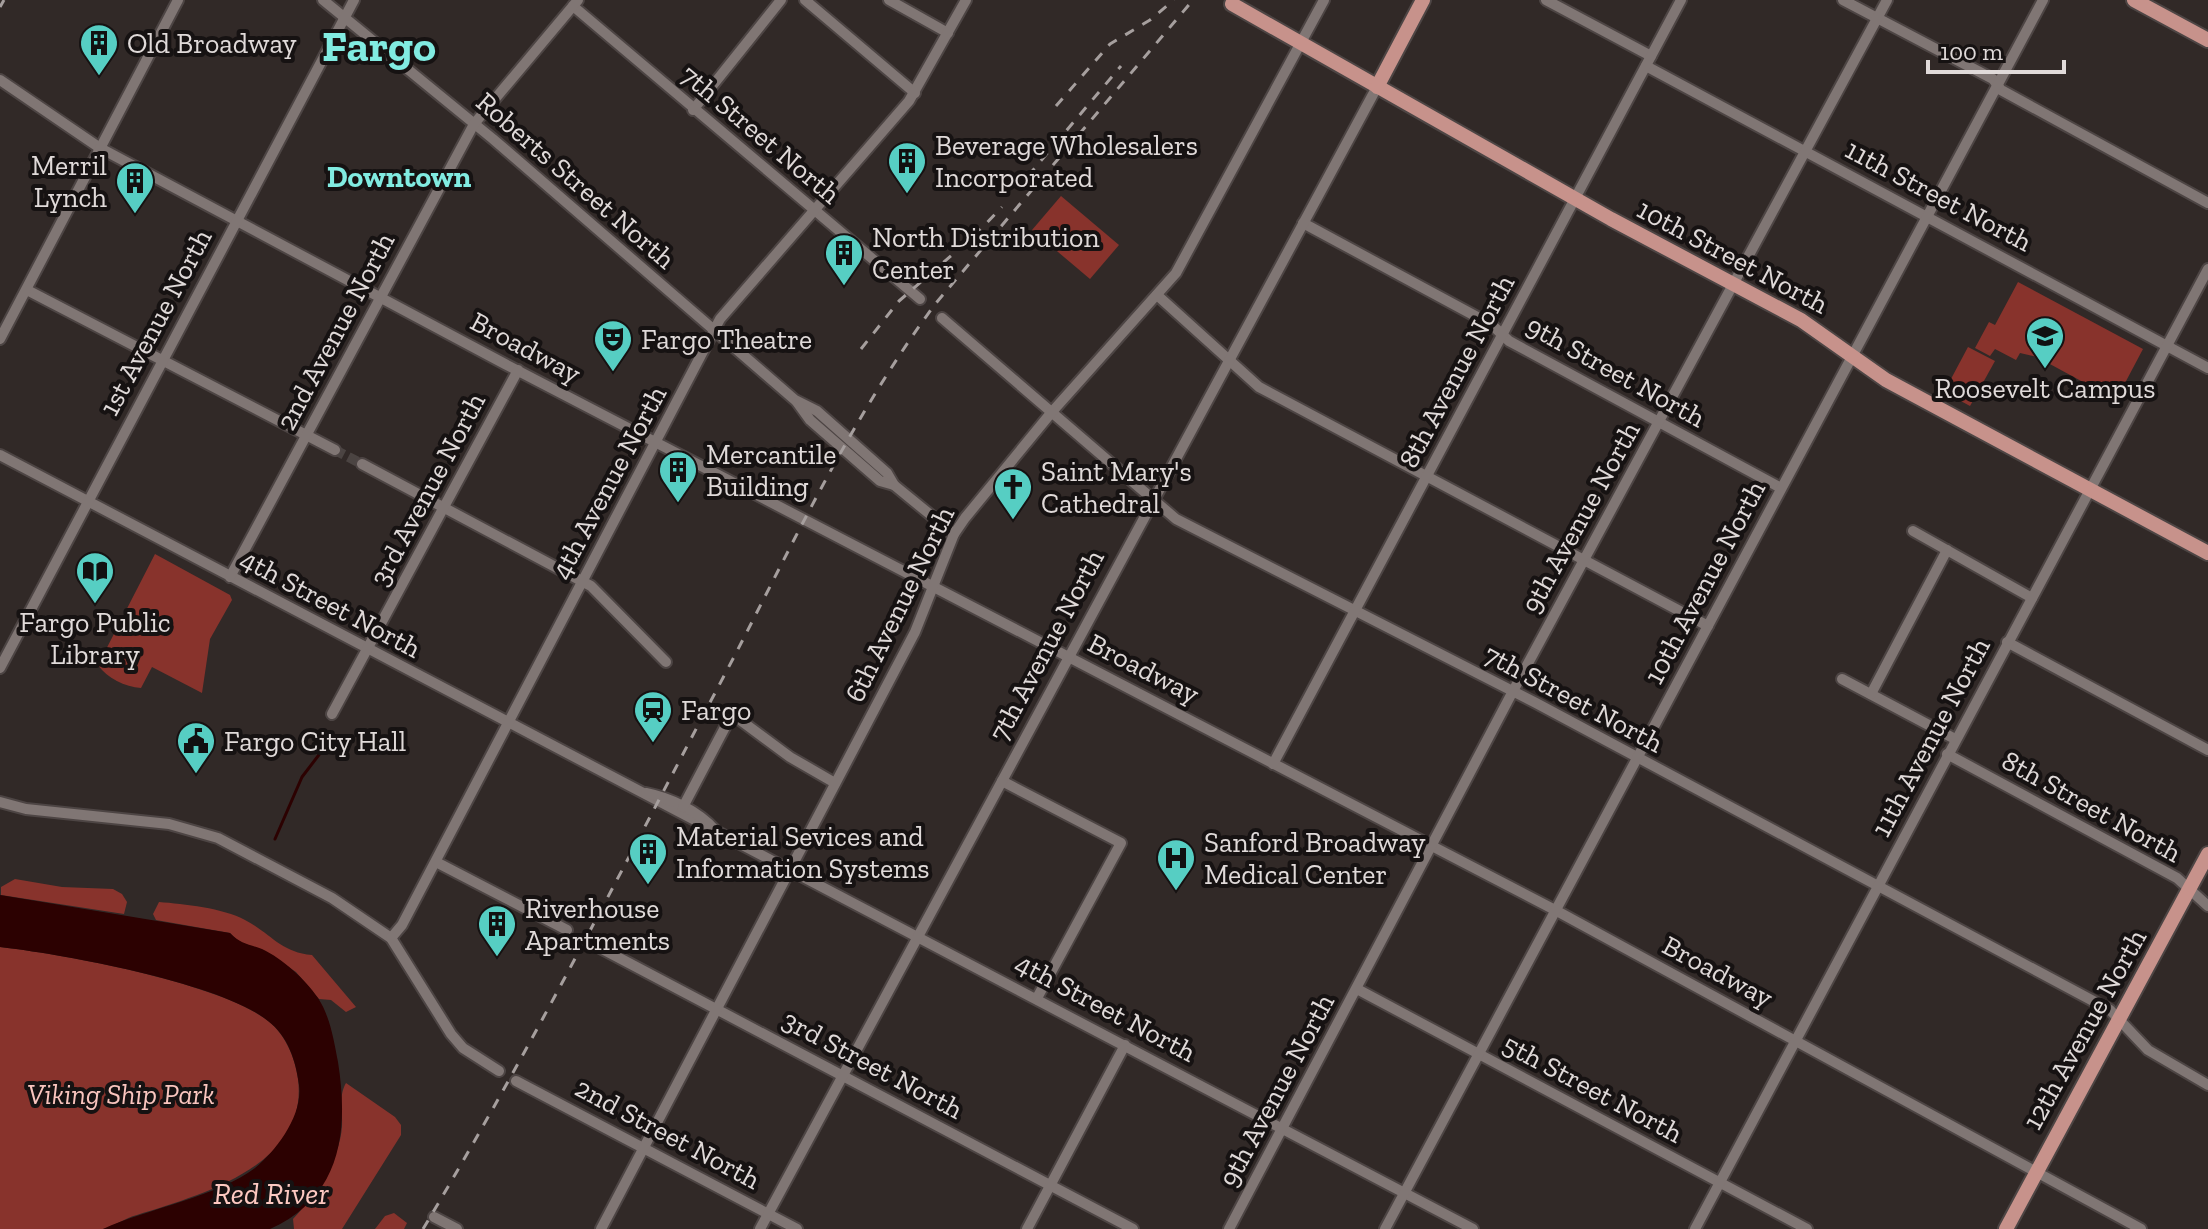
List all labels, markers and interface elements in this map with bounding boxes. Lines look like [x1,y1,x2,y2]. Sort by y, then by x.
district label: Fargo [322,19,436,72]
building icon: Old Broadway [78,22,120,77]
scale bar [1928,24,2064,74]
place label: Old Broadway [127,27,297,60]
text: 100 m [1940,37,2003,66]
street label: 7th Street North [674,58,847,211]
street label: Roberts Street North [470,85,682,276]
place label: Beverage Wholesalers Incorporated [935,129,1198,194]
street label: 11th Street North [1840,132,2038,259]
building icon: Beverage Wholesalers Incorporated [886,140,928,195]
place label: Merril Lynch [31,149,107,214]
district label: Downtown [327,159,472,195]
building icon: Merril Lynch [114,160,156,215]
street label: 10th Street North [1632,192,1834,321]
place label: North Distribution Center [872,221,1099,286]
street label: 1st Avenue North [92,223,219,421]
street label: 2nd Avenue North [270,227,401,436]
building icon: North Distribution Center [823,232,865,287]
street label: 8th Avenue North [1392,269,1521,473]
street label: Broadway [465,305,587,391]
street label: 9th Street North [1521,309,1711,434]
school or university icon: Roosevelt Campus [2024,315,2066,370]
theatre icon: Fargo Theatre [592,318,634,373]
place label: Fargo Theatre [641,323,812,356]
place label: Roosevelt Campus [1935,372,2155,405]
street label: 4th Avenue North [544,380,673,584]
street label: 3rd Avenue North [363,387,492,591]
street label: 9th Avenue North [1514,416,1647,619]
place label: Mercantile Building [706,438,836,503]
building icon: Mercantile Building [657,449,699,504]
place label: Saint Mary's Cathedral [1041,455,1192,520]
church icon: Saint Mary's Cathedral [992,466,1034,521]
street label: 10th Avenue North [1637,475,1772,690]
street label: 6th Avenue North [838,501,961,707]
street label: 4th Street North [235,542,427,665]
street label: 7th Avenue North [982,544,1111,746]
library icon: Fargo Public Library [74,550,116,605]
place label: Fargo Public Library [19,606,171,671]
street label: Broadway [1083,626,1206,711]
street label: 11th Avenue North [1864,632,1997,842]
street label: 7th Street North [1479,637,1669,760]
station icon: Fargo [632,689,674,744]
place label: Fargo [681,694,751,727]
public building icon: Fargo City Hall [175,720,217,775]
place label: Fargo City Hall [224,725,406,758]
street label: 8th Street North [1996,744,2187,869]
place label: Material Sevices and Information Systems [676,820,930,885]
place label: Sanford Broadway Medical Center [1204,826,1426,891]
building icon: Material Sevices and Information Systems [627,831,669,886]
hospital icon: Sanford Broadway Medical Center [1155,837,1197,892]
place label: Riverhouse Apartments [525,892,670,957]
building icon: Riverhouse Apartments [476,903,518,958]
street label: 12th Avenue North [2016,923,2153,1135]
street label: Broadway [1657,929,1779,1015]
street label: 4th Street North [1010,946,1202,1069]
street label: 9th Avenue North [1212,988,1341,1192]
street label: 3rd Street North [777,1003,969,1126]
street label: 5th Street North [1497,1027,1689,1150]
street label: 2nd Street North [570,1071,766,1196]
park label: Viking Ship Park [27,1078,215,1111]
water label: Red River [213,1176,329,1212]

